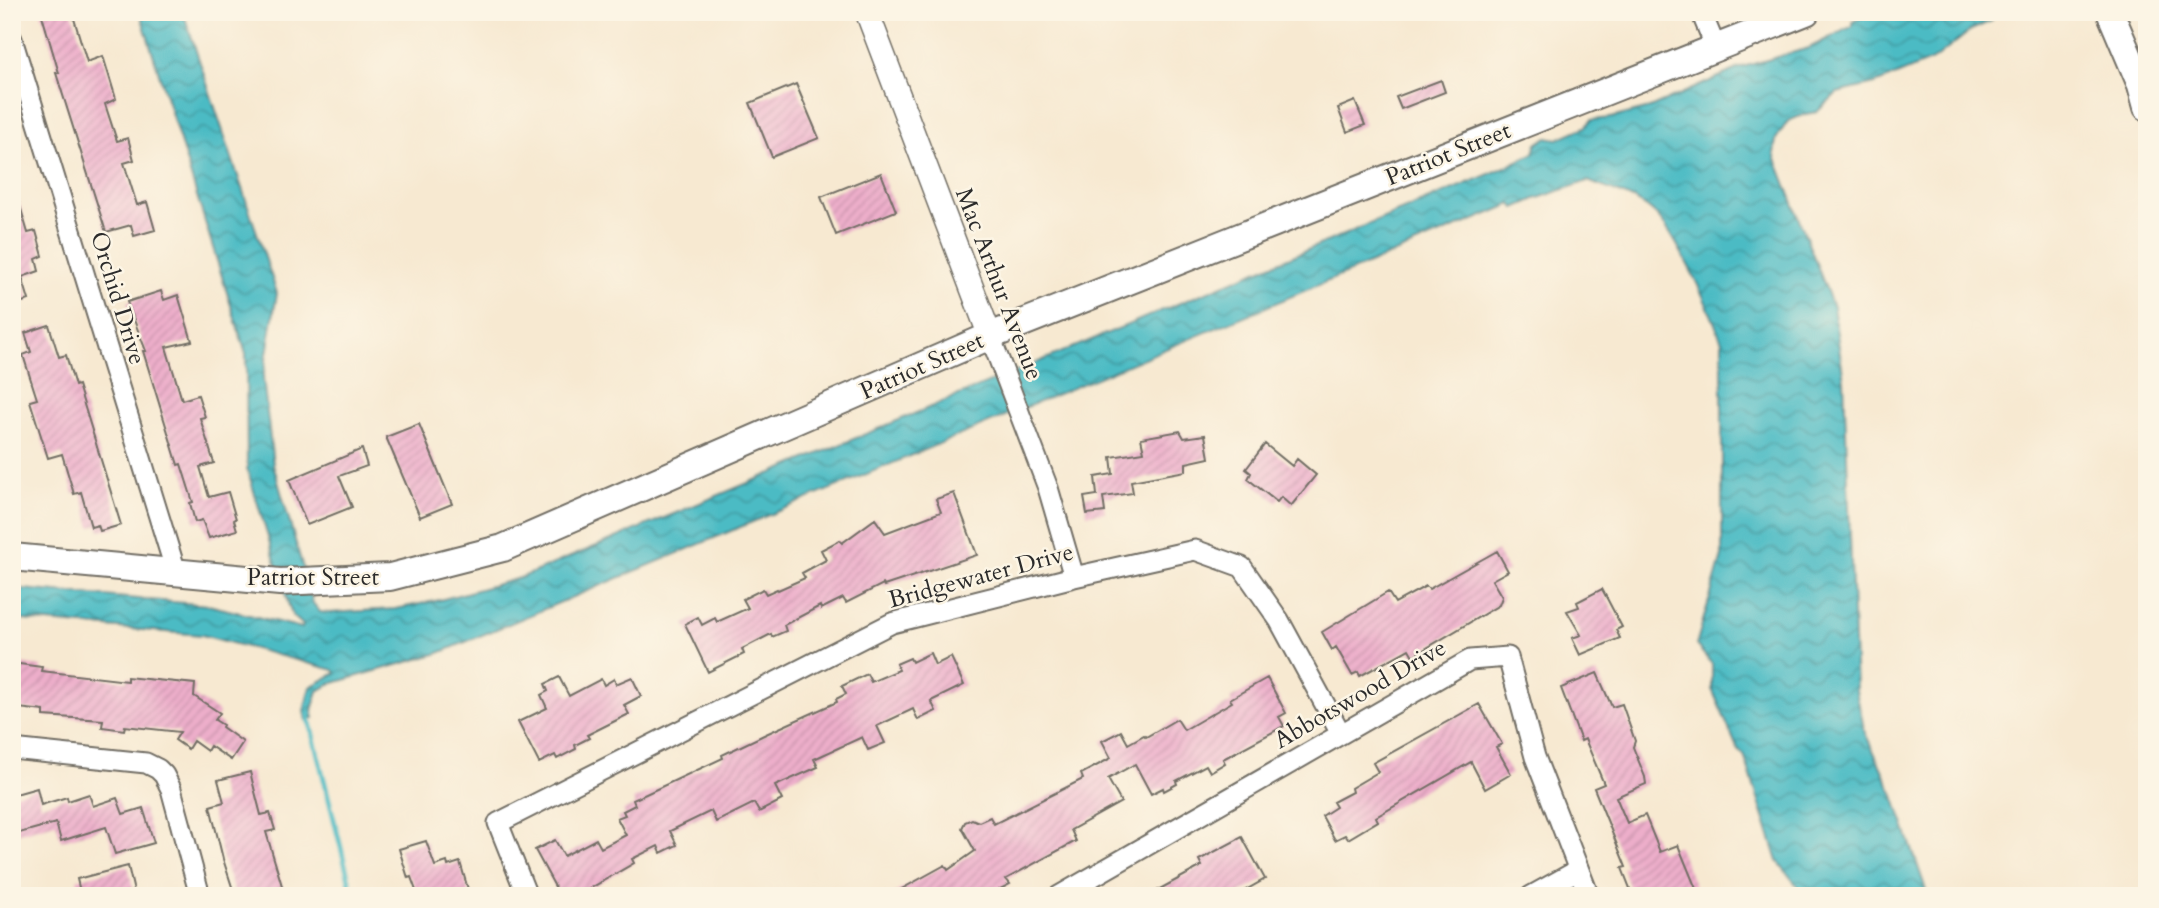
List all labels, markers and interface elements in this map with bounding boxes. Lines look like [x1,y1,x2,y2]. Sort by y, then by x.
street label: Patriot Street [1380,114,1516,194]
street label: Mac Arthur Avenue [947,183,1051,385]
street label: Orchid Drive [82,227,154,369]
street label: Patriot Street [855,324,990,408]
street label: Bridgewater Drive [885,535,1077,617]
street label: Patriot Street [247,561,380,594]
street label: Abbotswood Drive [1268,631,1452,757]

